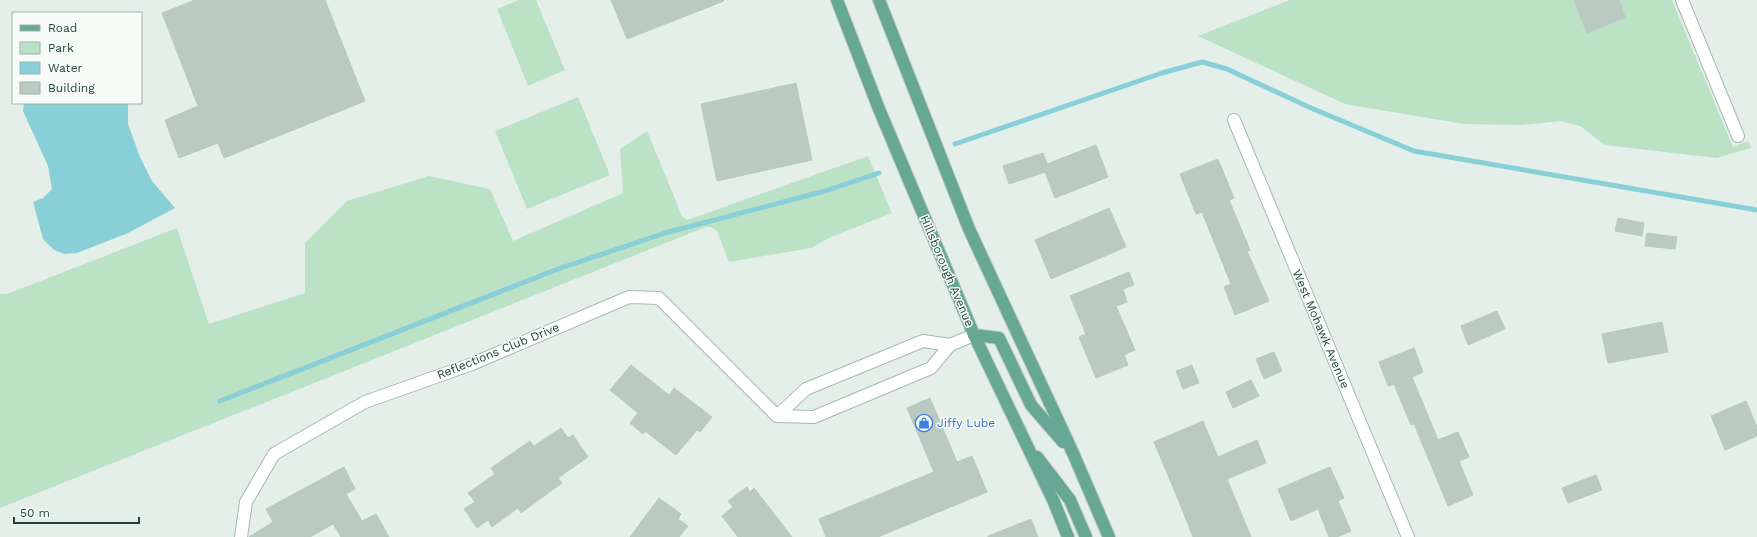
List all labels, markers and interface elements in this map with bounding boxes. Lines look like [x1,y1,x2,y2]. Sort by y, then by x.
legend [12,12,142,104]
text: Road [48,21,77,35]
text: Park [48,41,74,55]
text: Water [48,61,83,75]
text: Building [48,81,95,95]
street label: Hillsborough Avenue [917,213,977,329]
street label: West Mohawk Avenue [1290,268,1352,391]
street label: Reflections Club Drive [435,320,561,382]
shop icon: Jiffy Lube [914,413,934,433]
place label: Jiffy Lube [937,416,995,430]
scale bar [14,499,139,525]
text: 50 m [20,506,50,520]

